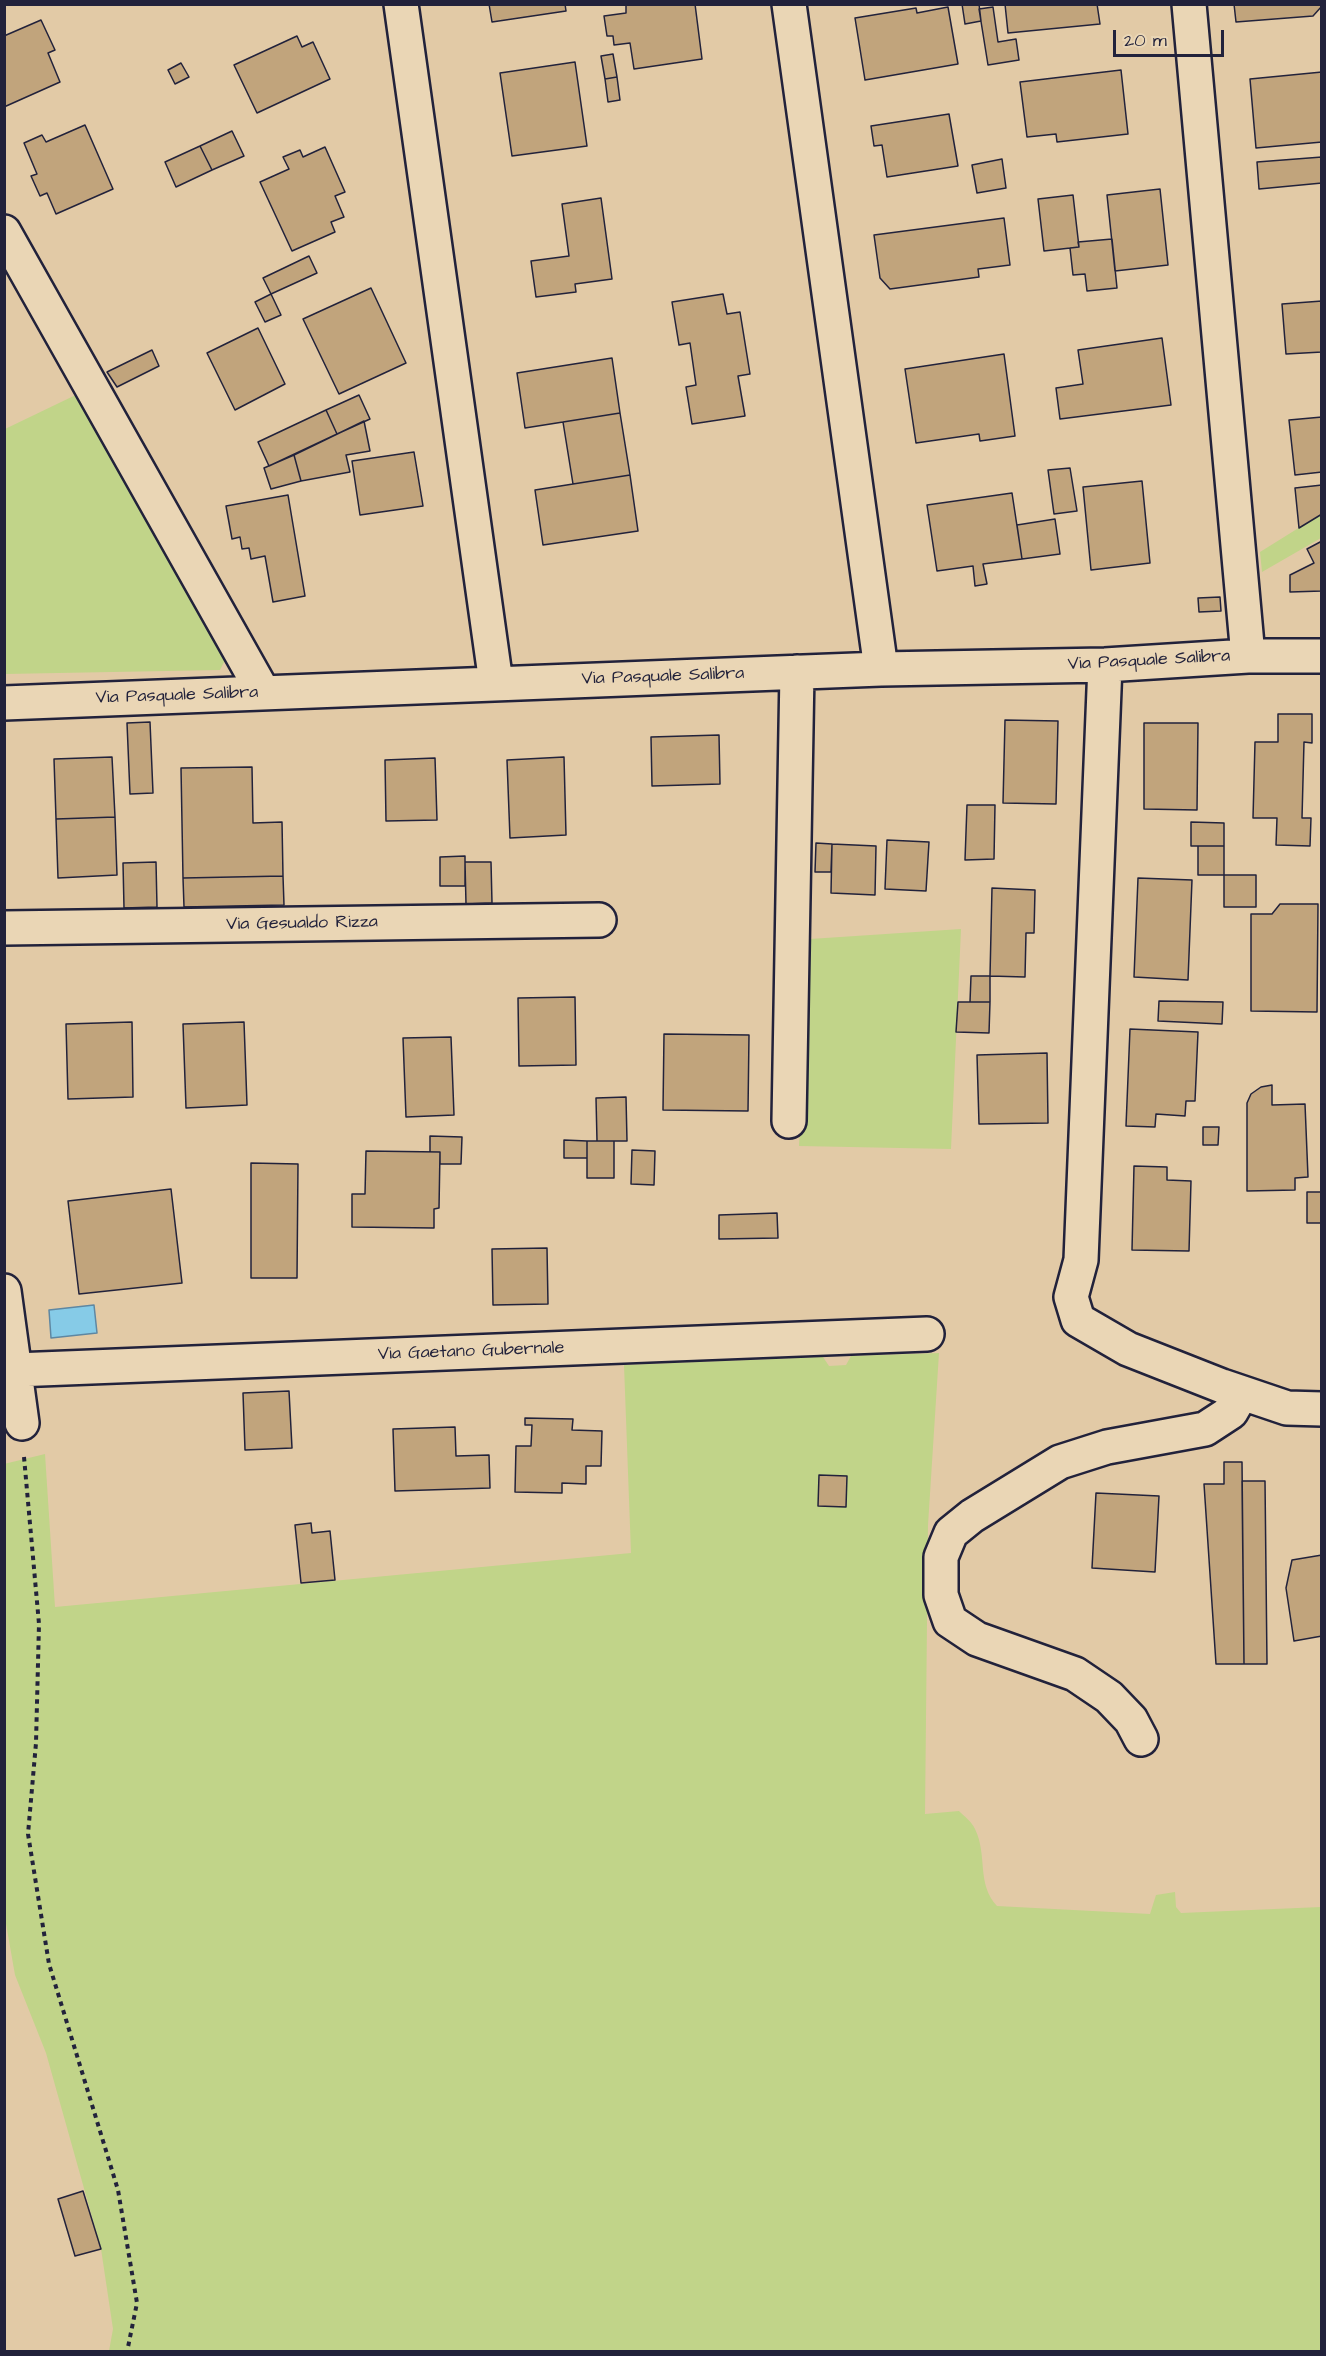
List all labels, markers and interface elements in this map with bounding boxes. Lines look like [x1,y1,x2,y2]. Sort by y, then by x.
scale bar [1116,18,1227,56]
text: 20 m [1124,28,1167,53]
street label: Via Pasquale Salibra [1067,646,1231,676]
street label: Via Pasquale Salibra [581,663,745,691]
street label: Via Pasquale Salibra [95,682,259,710]
street label: Via Gesualdo Rizza [226,912,378,936]
street label: Via Gaetano Gubernale [377,1338,565,1366]

